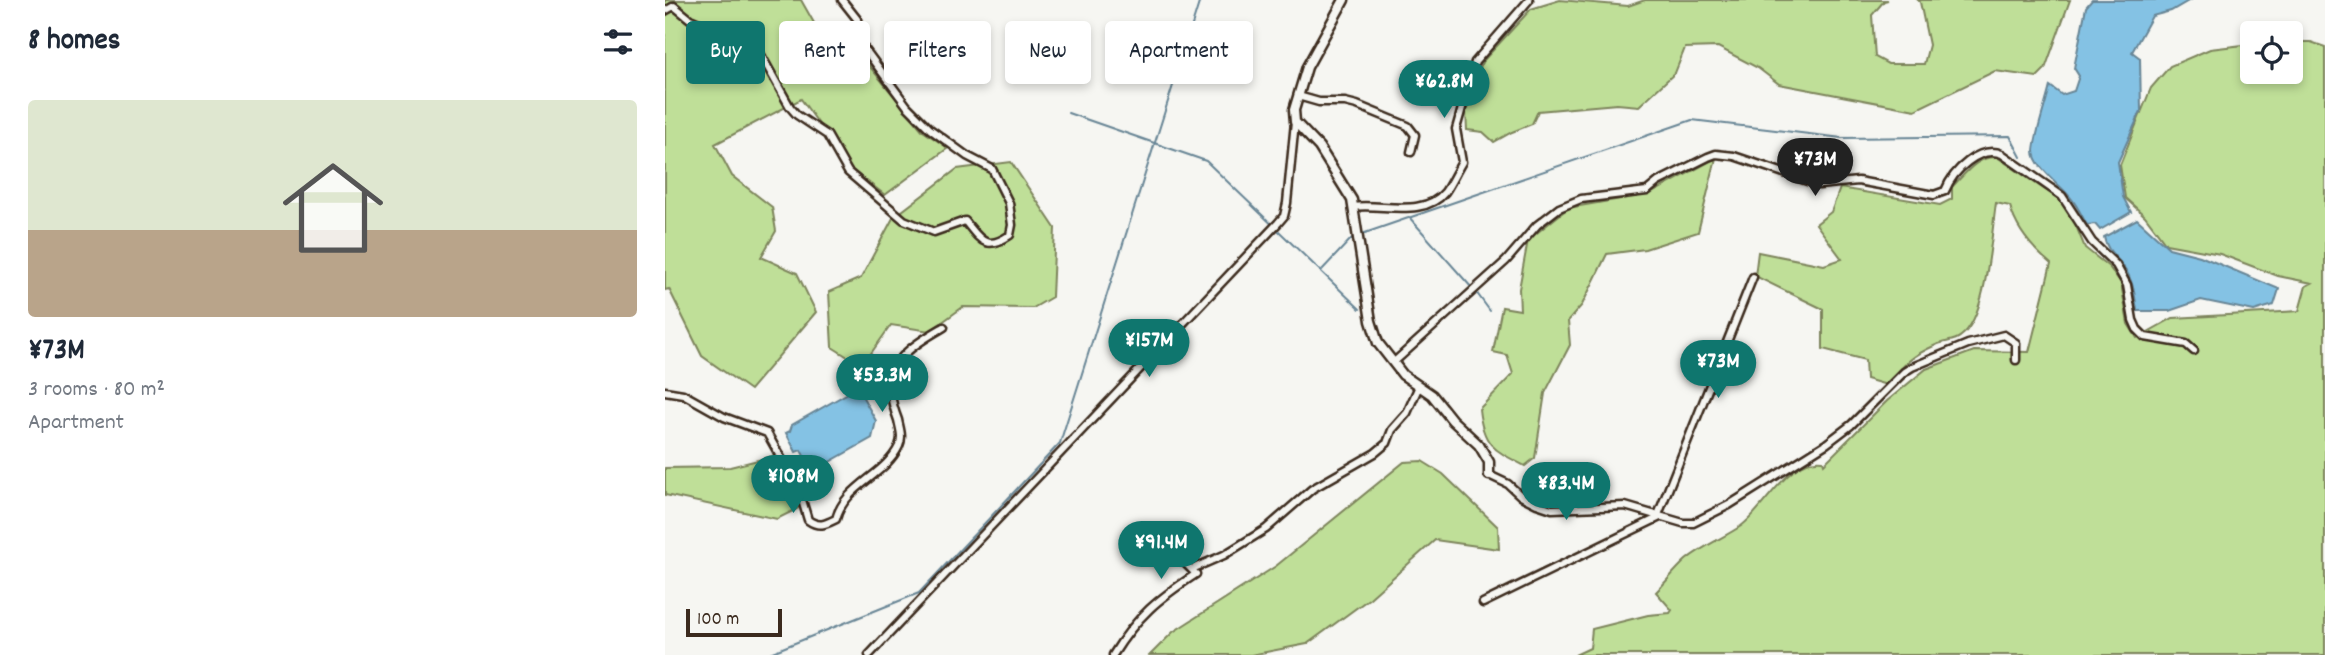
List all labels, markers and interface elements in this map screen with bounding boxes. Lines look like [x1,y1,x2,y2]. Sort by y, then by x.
text: 8 homes [28,21,120,64]
chip: Buy [686,21,765,84]
chip: Rent [779,21,870,84]
chip: Filters [884,21,991,84]
chip: New [1005,21,1091,84]
chip: Apartment [1105,21,1253,84]
map controls [2240,21,2303,84]
button: locate [2240,21,2303,84]
icon: filters [599,23,637,61]
pin: ¥62.8M [1387,60,1501,120]
text: ¥62.8M [1415,66,1473,99]
pin: ¥73M [1774,138,1856,198]
text: ¥73M [1793,144,1837,177]
icon: home [270,145,396,271]
pin: ¥157M [1100,320,1198,379]
text: ¥157M [1124,325,1174,358]
text: ¥73M [28,331,85,374]
pin: ¥73M [1677,340,1759,400]
text: ¥73M [1696,346,1740,379]
pin: ¥53.3M [825,354,939,414]
text: ¥53.3M [852,360,912,393]
text: 3 rooms · 80 m² [28,374,165,407]
text: Apartment [28,407,124,440]
pin: ¥108M [744,456,842,515]
text: ¥108M [767,461,819,494]
pin: ¥83.4M [1509,462,1623,522]
text: ¥83.4M [1537,468,1595,501]
pin: ¥91.4M [1104,522,1218,581]
text: ¥91.4M [1134,527,1188,560]
scale bar [686,606,782,638]
text: 100 m [697,607,739,634]

